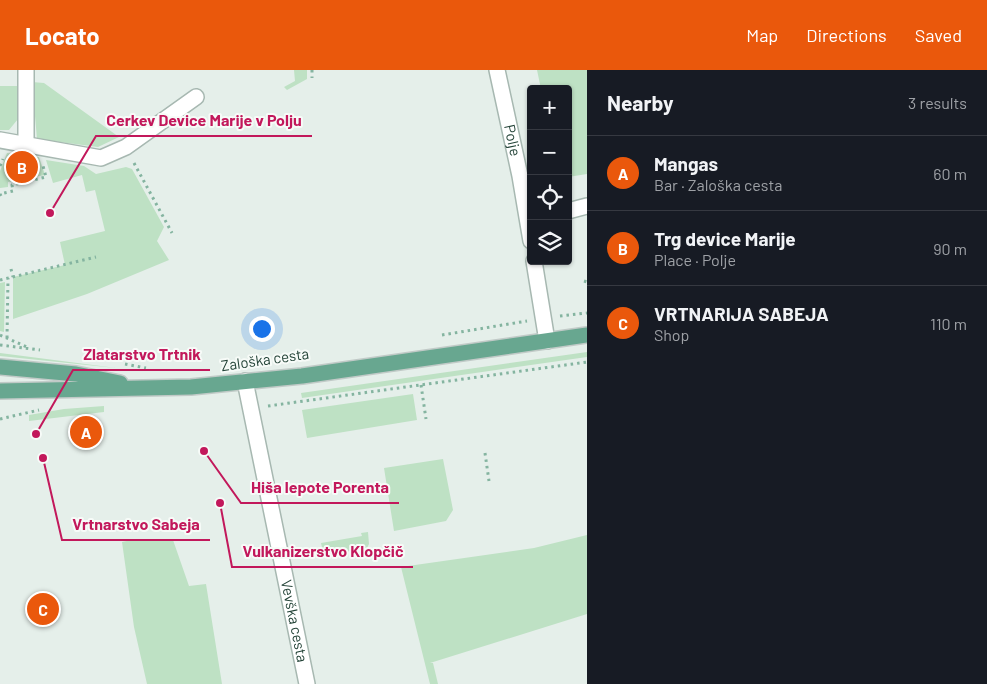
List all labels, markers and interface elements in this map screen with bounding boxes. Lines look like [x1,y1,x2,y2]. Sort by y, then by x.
text: Locato [25,21,100,50]
text: Map [746,24,778,46]
text: Directions [806,24,887,46]
text: Saved [915,24,962,46]
map controls [527,85,572,265]
button: + [527,85,572,130]
text: Nearby [607,90,673,115]
text: 3 results [908,93,967,112]
callout: Cerkev Device Marije v Polju [96,105,312,136]
text: Cerkev Device Marije v Polju [106,110,302,129]
street label: Polje [501,123,525,158]
button: − [527,130,572,175]
pin: B [6,148,38,186]
text: Mangas [654,152,718,175]
text: A [618,164,628,183]
text: 60 m [933,164,967,183]
button: locate [527,175,572,220]
text: Bar · Zaloška cesta [654,175,782,194]
button: layers [527,220,572,265]
text: Trg device Marije [654,227,796,250]
text: B [618,239,628,258]
text: 90 m [933,239,967,258]
text: Place · Polje [654,250,736,269]
text: VRTNARIJA SABEJA [654,302,829,325]
text: C [618,314,628,333]
text: 110 m [930,314,967,333]
your location [249,316,275,342]
text: Shop [654,325,689,344]
callout: Zlatarstvo Trtnik [73,339,210,370]
text: Zlatarstvo Trtnik [83,344,201,363]
street label: Zaloška cesta [220,344,310,374]
pin: A [70,413,102,451]
callout: Hiša lepote Porenta [241,472,399,503]
text: Hiša lepote Porenta [251,477,389,496]
callout: Vrtnarstvo Sabeja [62,509,210,540]
text: Vrtnarstvo Sabeja [72,514,200,533]
callout: Vulkanizerstvo Klopčič [232,536,413,567]
text: Vulkanizerstvo Klopčič [243,541,404,560]
street label: Vevška cesta [278,578,312,664]
pin: C [27,590,59,628]

